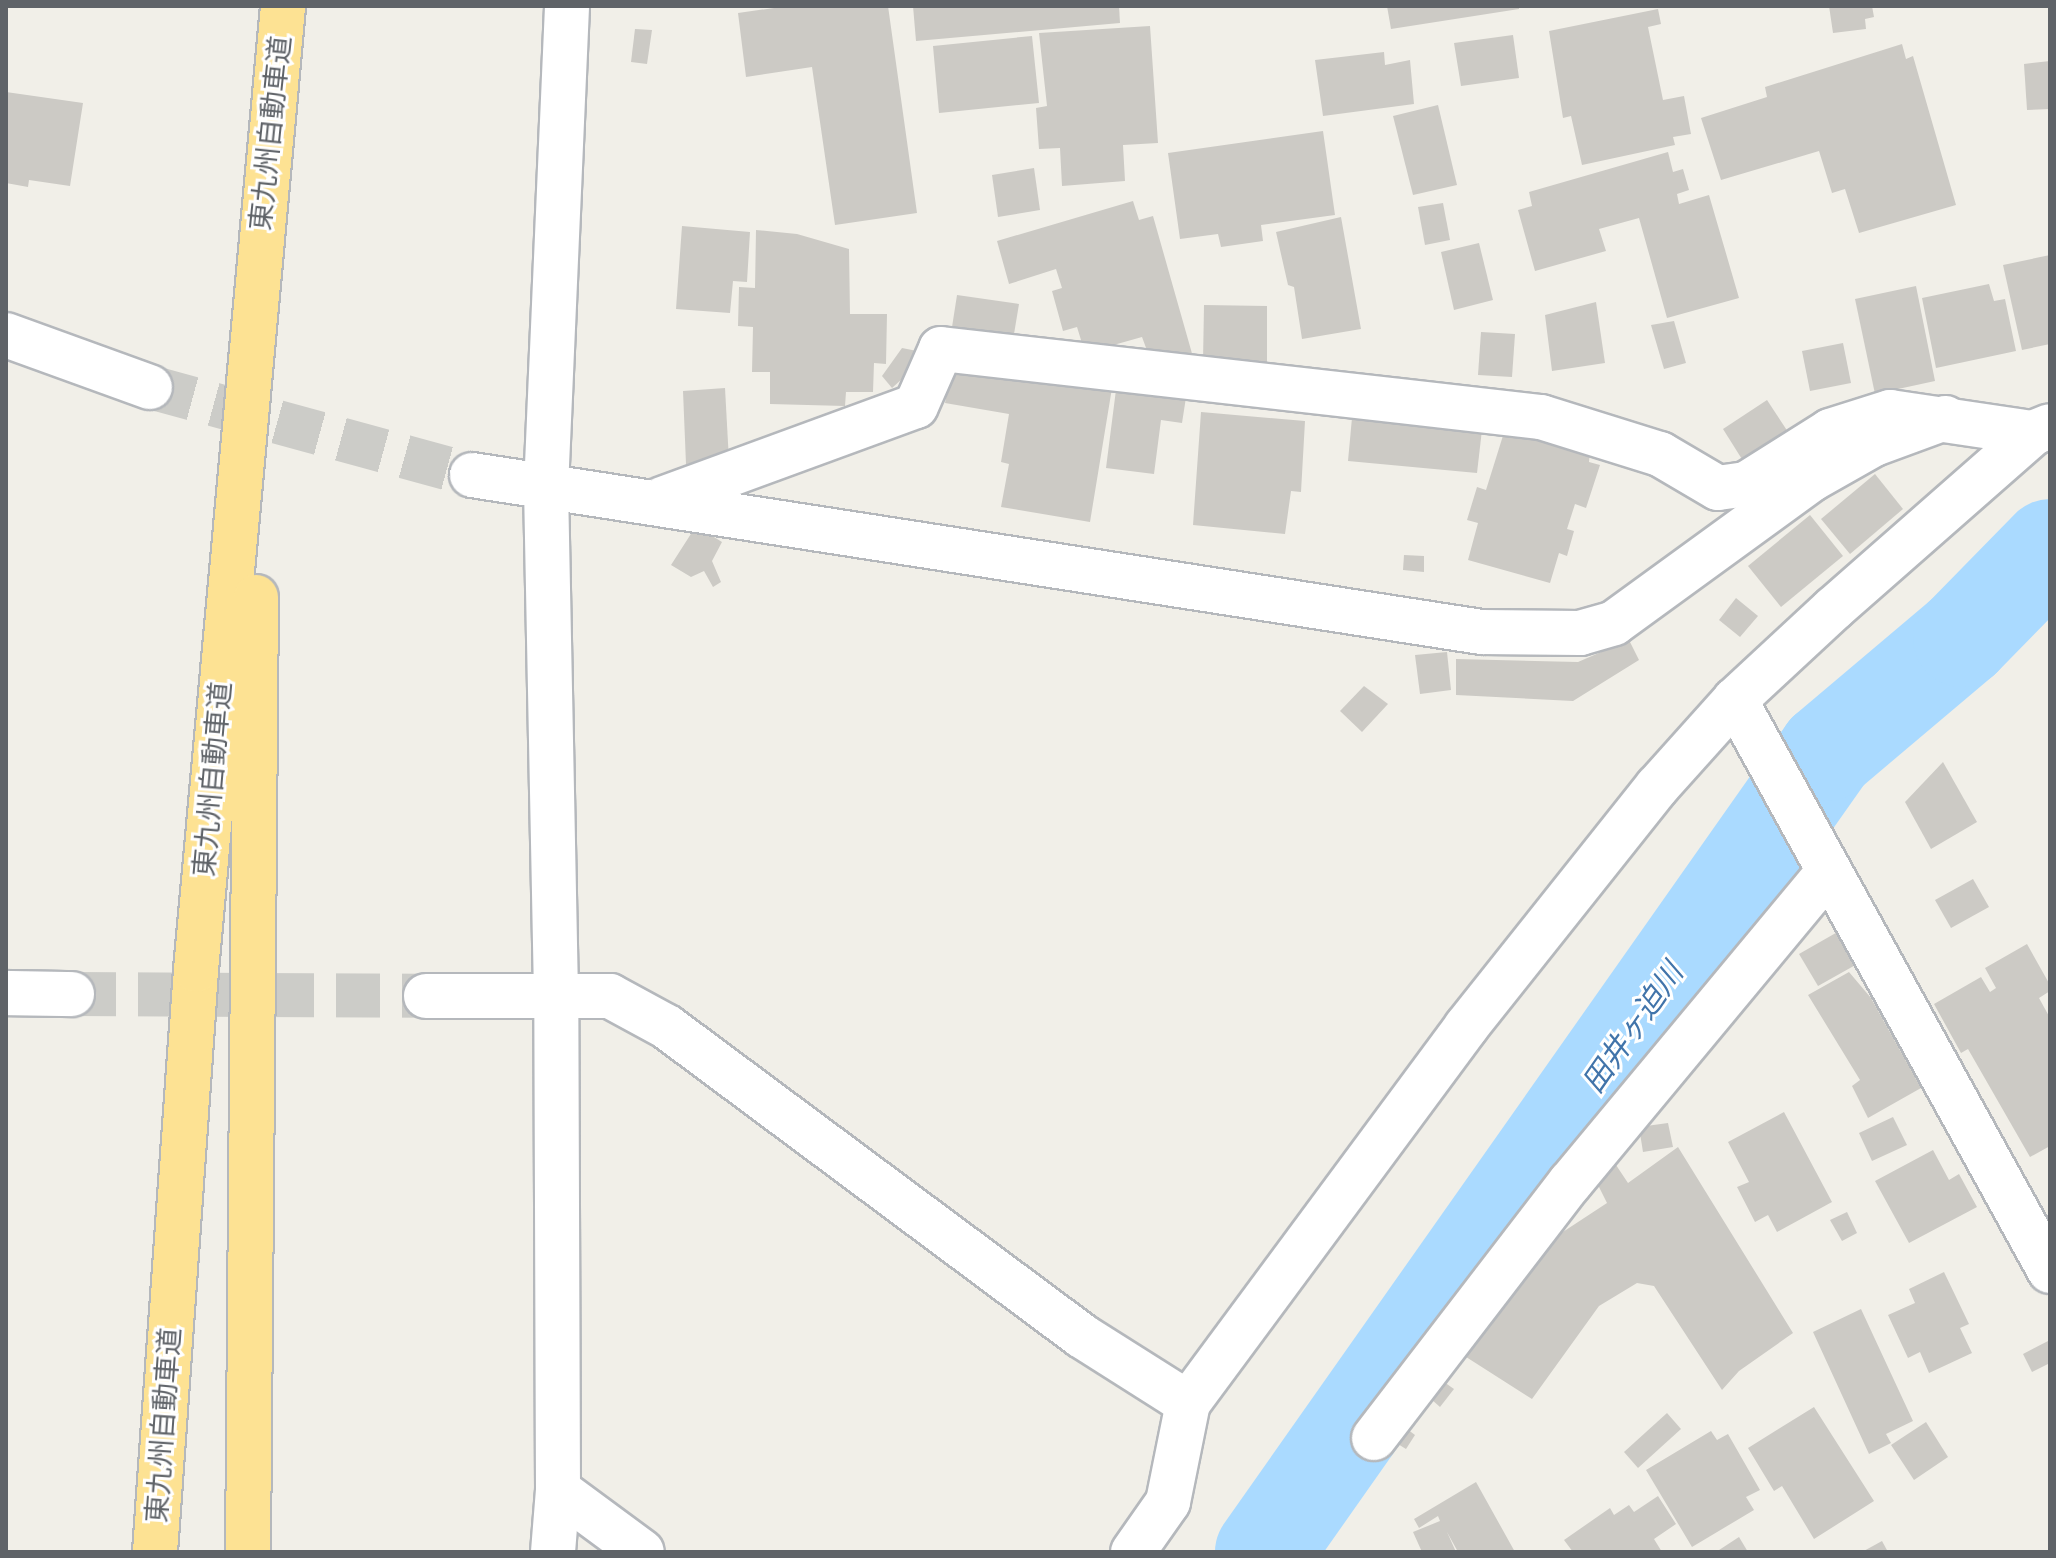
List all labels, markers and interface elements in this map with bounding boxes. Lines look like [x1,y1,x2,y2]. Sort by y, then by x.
street label: 東九州自動車道 [244,34,298,232]
street label: 東九州自動車道 [188,680,238,878]
water label: 田井ヶ迫川 [1575,956,1691,1100]
street label: 東九州自動車道 [140,1326,188,1524]

